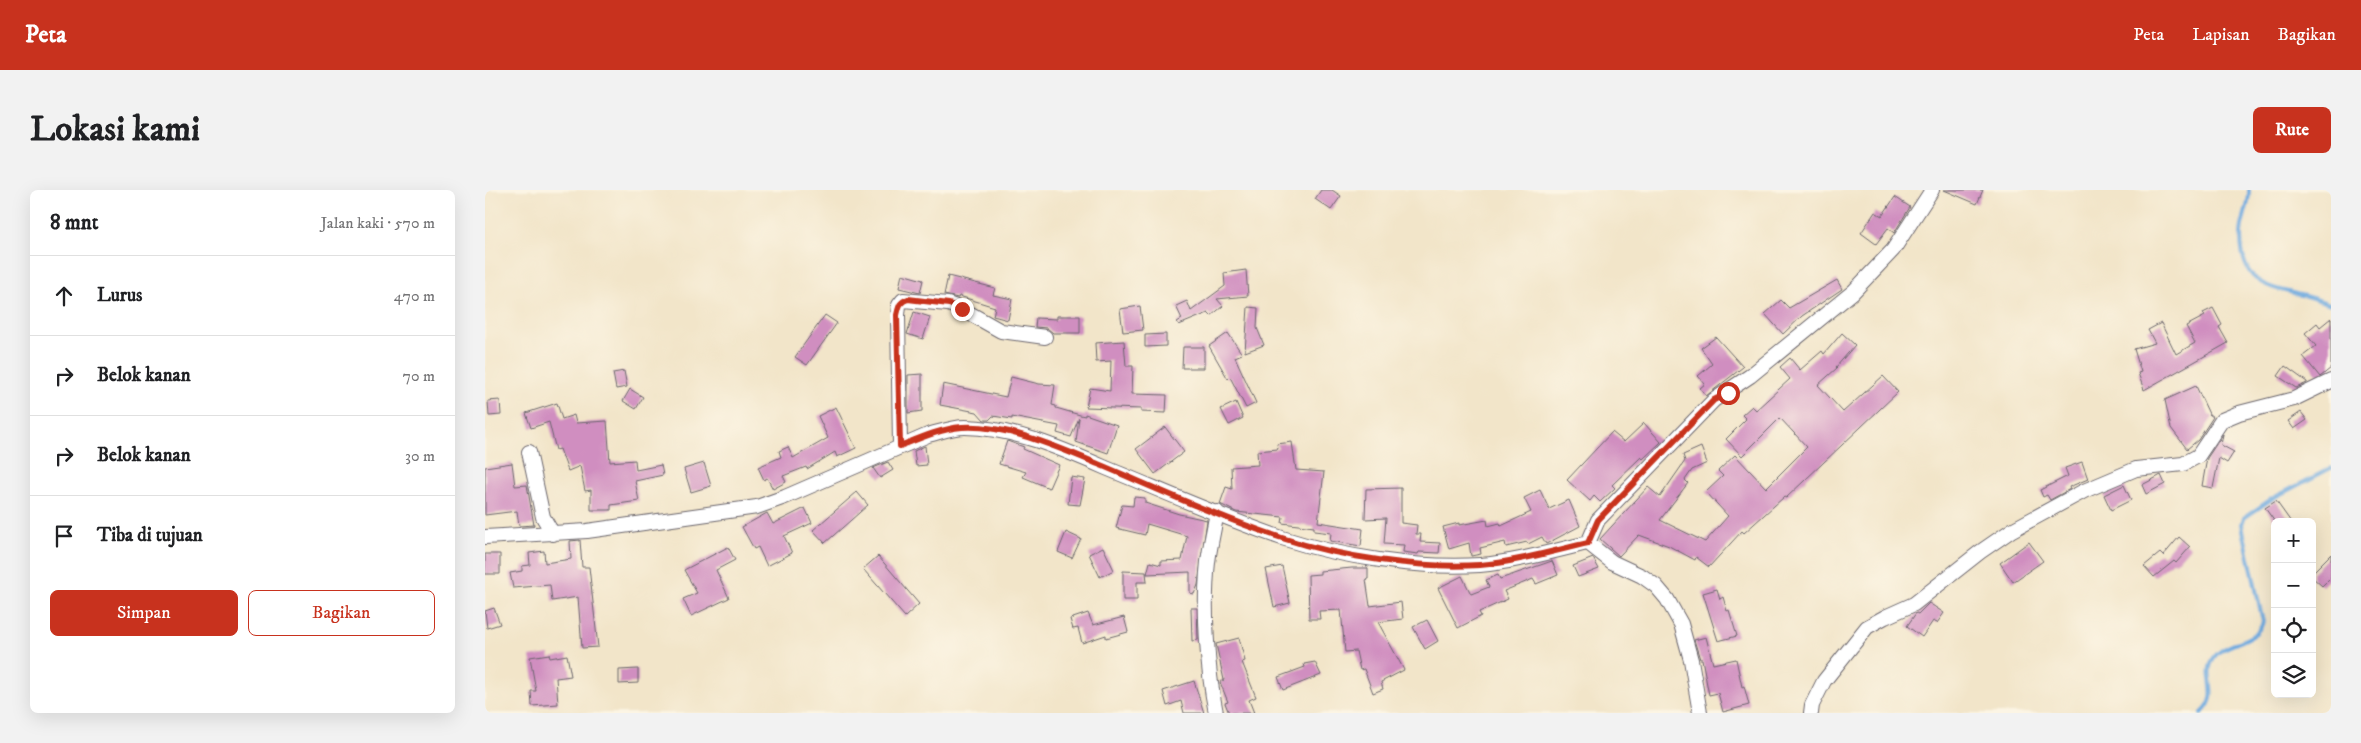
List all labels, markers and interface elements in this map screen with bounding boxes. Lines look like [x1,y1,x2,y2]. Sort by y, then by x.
text: Peta [25,20,66,50]
text: Peta [2133,24,2164,46]
text: Lapisan [2192,24,2250,46]
text: Bagikan [2278,24,2336,46]
button: Rute [2253,107,2331,153]
text: Lokasi kami [30,108,200,152]
text: 8 mnt [50,210,98,236]
text: Jalan kaki · 570 m [321,213,435,233]
icon: ahead [50,282,78,310]
text: Lurus [97,284,142,307]
text: 470 m [394,286,435,306]
route end [951,298,974,321]
icon: right [50,362,78,390]
text: Belok kanan [97,364,191,387]
text: 70 m [403,366,435,386]
route start [1717,382,1740,405]
icon: right [50,442,78,470]
text: Belok kanan [97,444,191,467]
text: 30 m [405,446,435,466]
map controls [2271,518,2316,698]
button: + [2271,518,2316,563]
icon: arrive [50,522,78,550]
text: Tiba di tujuan [97,524,203,547]
button: − [2271,563,2316,608]
button: Simpan [50,590,238,636]
button: Bagikan [248,590,435,636]
button: locate [2271,608,2316,653]
button: layers [2271,653,2316,698]

